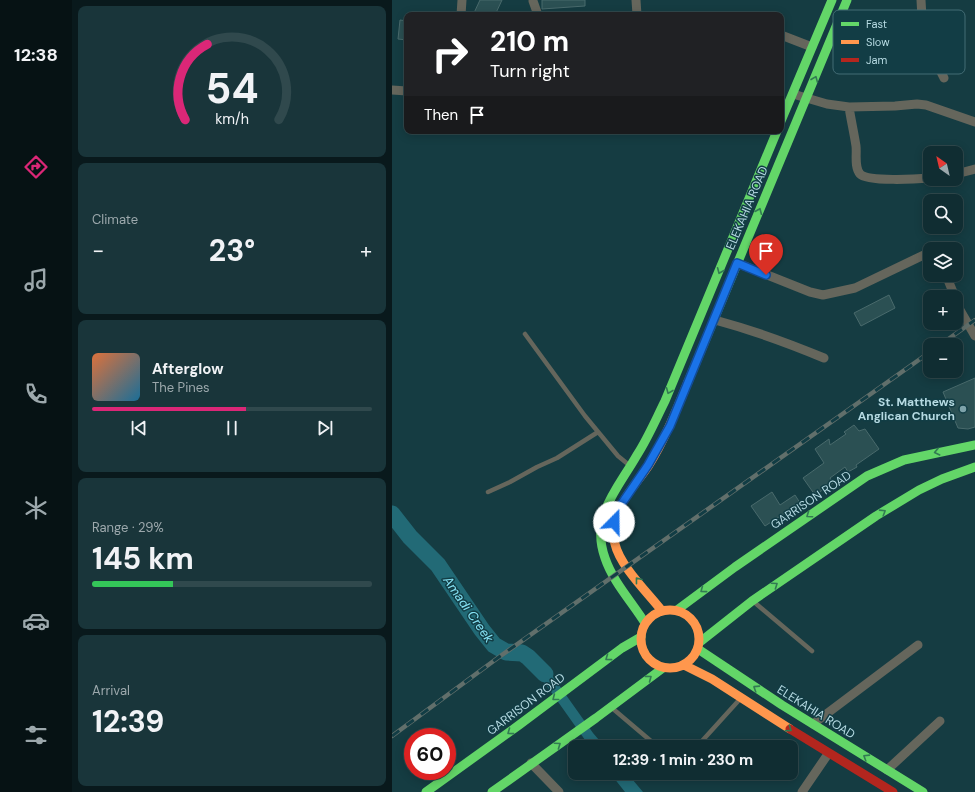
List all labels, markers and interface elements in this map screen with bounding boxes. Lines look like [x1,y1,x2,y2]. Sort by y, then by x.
legend [833,10,965,74]
text: Fast [866,17,887,31]
text: 210 m [490,23,569,60]
icon: right [424,28,476,80]
text: Slow [866,35,890,49]
text: 12:38 [14,43,58,67]
text: Jam [866,53,887,67]
text: Turn right [490,59,570,83]
text: 54 [206,61,258,115]
one-way arrow [811,75,819,82]
icon: arrive [466,104,488,126]
text: Then [424,105,458,125]
text: km/h [215,109,249,127]
north arrow [923,146,963,186]
map controls [923,146,963,378]
icon: directions [22,153,50,181]
street label: ELEKAHIA ROAD [722,164,772,252]
button: search [923,194,963,234]
one-way arrow [754,208,762,216]
text: Climate [92,211,138,228]
text: 23° [209,231,255,270]
pin [749,234,783,275]
text: − [92,236,104,265]
text: + [360,236,372,265]
icon: arrive [755,240,777,262]
button: layers [923,242,963,282]
icon: music [22,266,50,294]
one-way arrow [716,267,724,274]
button: + [923,290,963,330]
button: − [923,338,963,378]
text: Afterglow [152,359,224,379]
text: The Pines [152,379,210,396]
icon: phone [22,380,50,408]
one-way arrow [666,387,674,394]
place label: St. Matthews Anglican Church [858,394,955,424]
marker: St. Matthews Anglican Church [958,404,968,414]
icon: previous [128,417,150,439]
icon: pause [221,417,243,439]
icon: next [314,417,336,439]
one-way arrow [934,448,940,456]
street label: GARRISON ROAD [768,467,854,533]
icon: climate [22,494,50,522]
position arrow [593,501,635,543]
one-way arrow [879,509,886,516]
one-way arrow [806,510,813,518]
text: Range · 29% [92,519,164,536]
text: 145 km [92,539,194,578]
water label: Amadi Creek [439,572,498,646]
one-way arrow [636,578,643,585]
one-way arrow [771,583,778,590]
one-way arrow [700,586,707,593]
icon: car [22,607,50,635]
one-way arrow [605,653,612,661]
street label: GARRISON ROAD [484,669,568,739]
one-way arrow [645,675,652,682]
text: Arrival [92,682,130,699]
street label: ELEKAHIA ROAD [774,682,858,742]
one-way arrow [753,686,760,693]
one-way arrow [552,693,559,700]
text: 12:39 [92,702,164,741]
icon: filters [22,721,50,749]
one-way arrow [785,724,792,732]
one-way arrow [507,727,514,735]
speed limit sign: 60 [404,728,456,780]
one-way arrow [553,743,560,750]
text: 12:39 · 1 min · 230 m [613,750,753,770]
one-way arrow [863,754,870,761]

